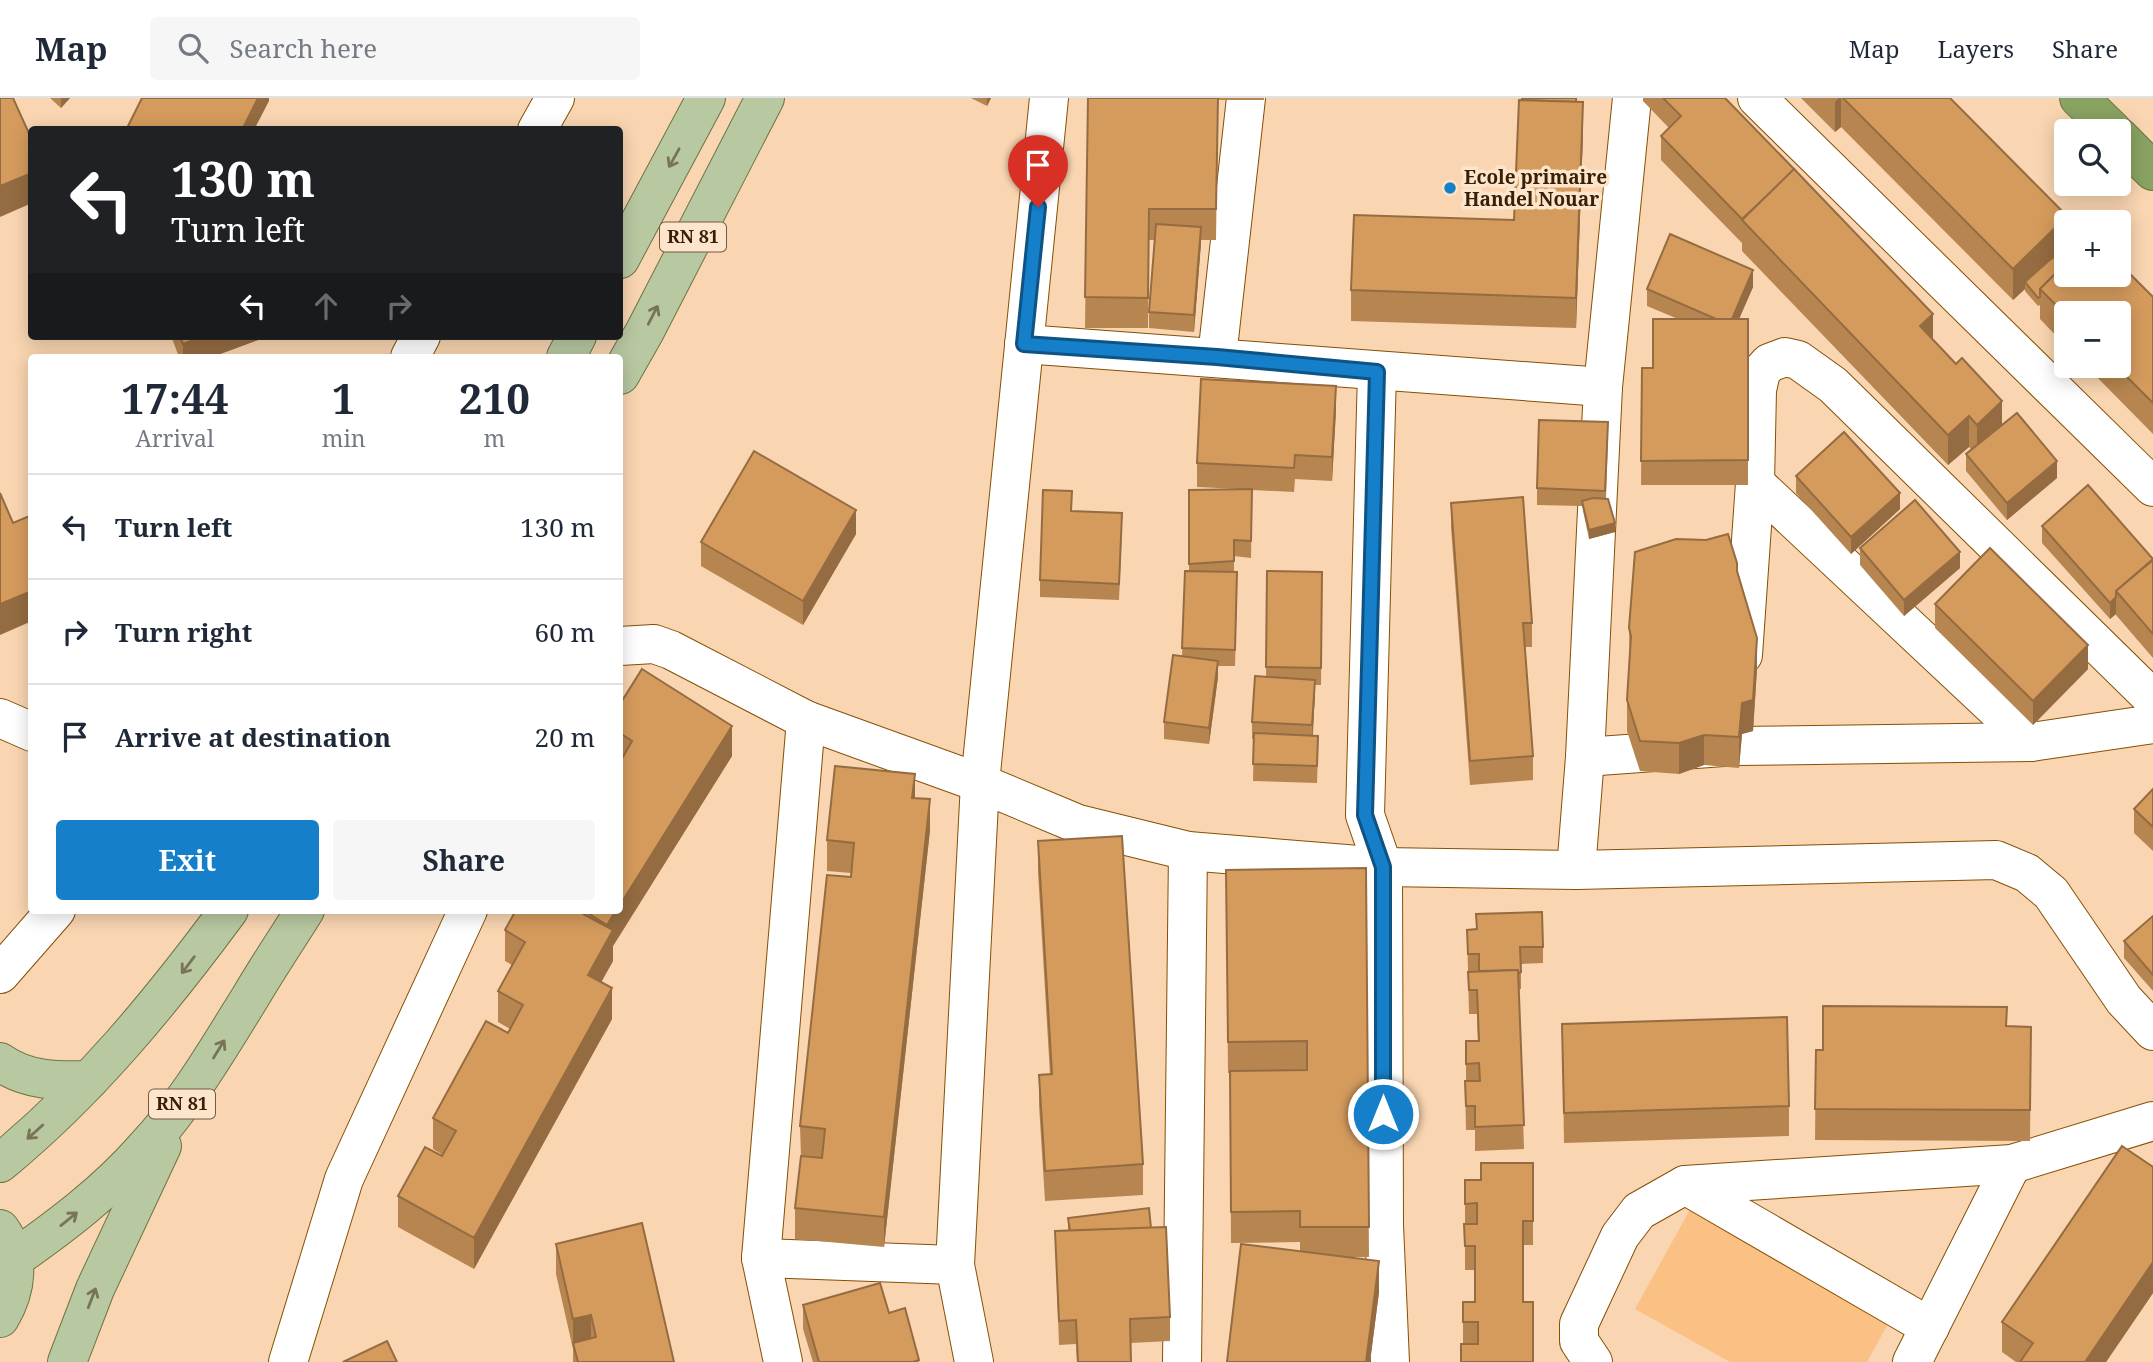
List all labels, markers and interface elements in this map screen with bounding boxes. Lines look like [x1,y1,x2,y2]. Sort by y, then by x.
search box [150,17,640,80]
text: Map [35,26,108,71]
icon: search [174,29,212,67]
text: Search here [230,30,377,66]
text: Map [1849,32,1900,65]
text: Layers [1938,32,2014,65]
text: Share [2052,32,2118,65]
map controls [2054,119,2131,378]
button: search [2054,119,2131,196]
pin [1008,135,1068,207]
text: 130 m [171,145,315,211]
icon: arrive [1019,146,1057,184]
one-way arrow [667,147,680,168]
icon: left [56,154,147,245]
place label: Ecole primaire Handel Nouar [1464,164,1607,212]
marker: Ecole primaire Handel Nouar [1442,180,1458,196]
text: Turn left [171,208,305,251]
button: + [2054,210,2131,287]
road number: RN 81 [660,222,726,252]
icon: left [234,287,272,325]
icon: ahead [307,287,345,325]
icon: right [380,287,418,325]
button: − [2054,301,2131,378]
one-way arrow [647,305,660,326]
text: 17:44 [121,369,229,426]
text: 1 [332,369,356,426]
text: 210 [459,369,530,426]
text: Arrival [136,422,214,454]
text: min [322,422,366,454]
text: m [483,422,505,454]
icon: left [56,508,94,546]
text: Turn left [115,509,232,545]
text: 130 m [520,509,595,545]
icon: right [56,613,94,651]
text: Turn right [115,614,252,650]
text: 60 m [535,614,595,650]
icon: arrive [56,718,94,756]
text: Arrive at destination [115,719,391,755]
text: 20 m [535,719,595,755]
button: Exit [56,820,319,900]
button: Share [333,820,595,900]
one-way arrow [181,955,196,974]
one-way arrow [211,1040,226,1059]
position arrow [1346,1077,1420,1151]
road number: RN 81 [149,1090,215,1119]
one-way arrow [27,1124,44,1141]
one-way arrow [60,1211,78,1226]
one-way arrow [86,1288,99,1310]

